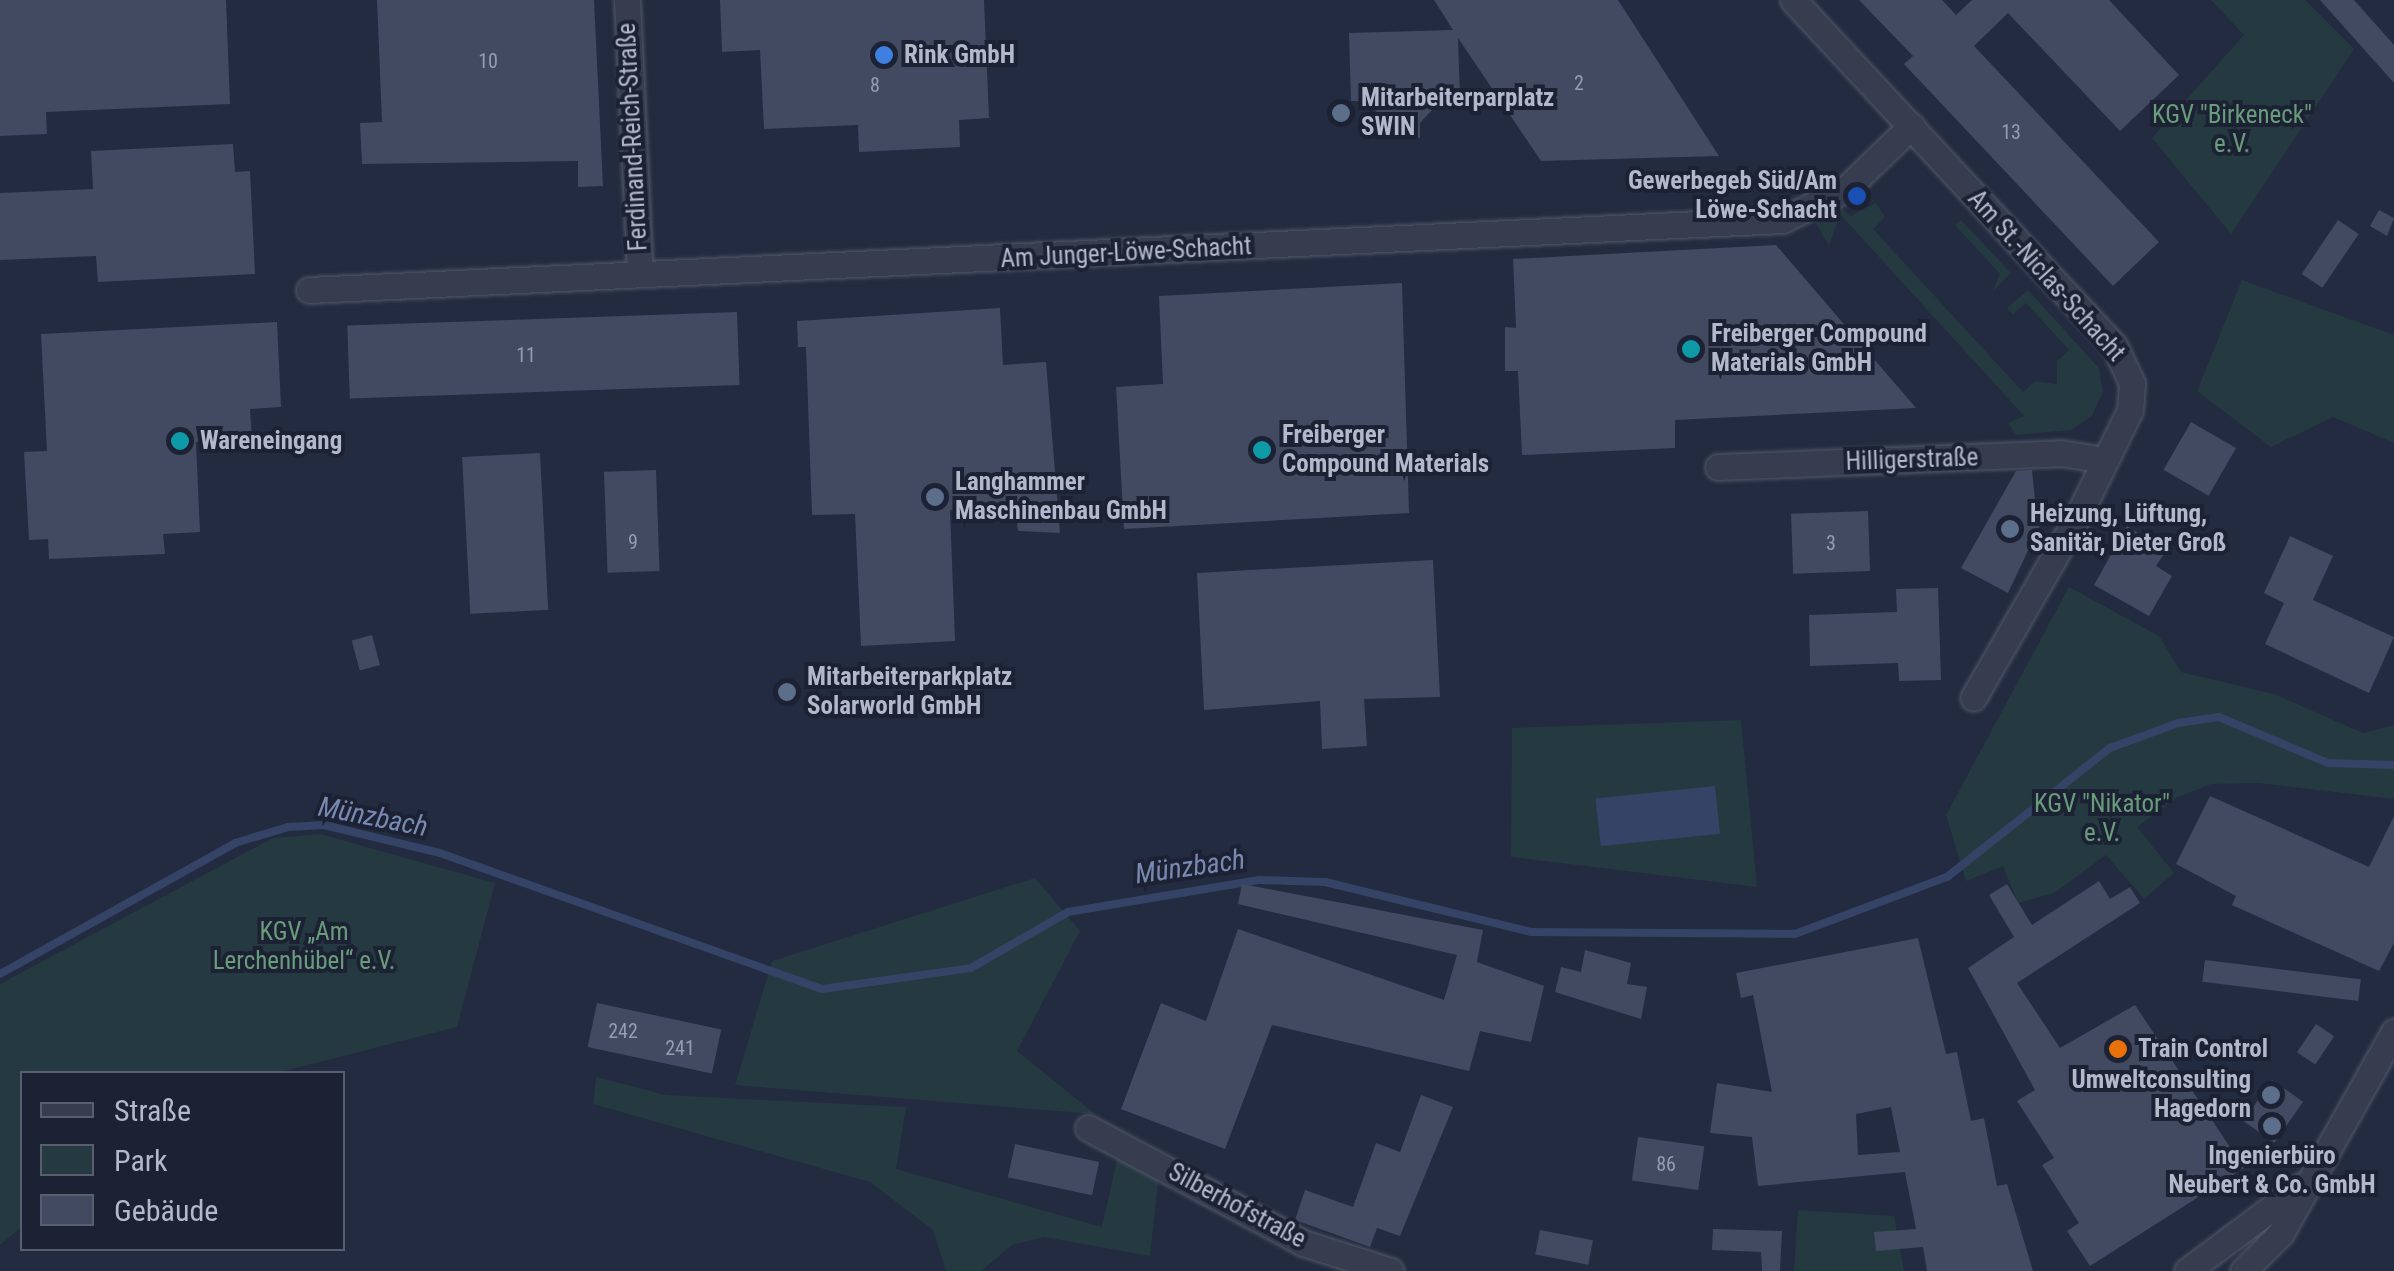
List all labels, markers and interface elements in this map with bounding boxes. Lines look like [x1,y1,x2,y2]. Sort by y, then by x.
street label: Ferdinand-Reich-Straße [612,22,654,252]
place label: Rink GmbH [904,40,1015,70]
marker: Rink GmbH [873,44,895,66]
house number: 10 [478,49,498,73]
house number: 2 [1574,71,1584,95]
house number: 8 [870,73,880,97]
place label: Mitarbeiterparplatz SWIN [1361,84,1554,143]
park label: KGV "Birkeneck" e.V. [2152,101,2312,160]
marker: Mitarbeiterparplatz SWIN [1330,102,1352,124]
house number: 13 [2001,120,2021,144]
place label: Gewerbegeb Süd/Am Löwe-Schacht [1628,167,1837,226]
street label: Am St.-Niclas-Schacht [1961,184,2131,368]
marker: Gewerbegeb Süd/Am Löwe-Schacht [1846,185,1868,207]
street label: Am Junger-Löwe-Schacht [1000,231,1252,275]
place label: Freiberger Compound Materials GmbH [1711,320,1927,379]
marker: Freiberger Compound Materials GmbH [1680,338,1702,360]
house number: 11 [516,343,536,367]
place label: Freiberger Compound Materials [1282,421,1489,480]
place label: Wareneingang [200,426,342,456]
marker: Wareneingang [169,430,191,452]
marker: Freiberger Compound Materials [1251,439,1273,461]
street label: Hilligerstraße [1845,443,1979,477]
place label: Langhammer Maschinenbau GmbH [955,468,1167,527]
marker: Langhammer Maschinenbau GmbH [924,486,946,508]
place label: Heizung, Lüftung, Sanitär, Dieter Groß [2030,500,2226,559]
marker: Heizung, Lüftung, Sanitär, Dieter Groß [1999,518,2021,540]
house number: 9 [628,530,638,554]
house number: 3 [1826,531,1836,555]
place label: Mitarbeiterparkplatz Solarworld GmbH [807,663,1012,722]
marker: Mitarbeiterparkplatz Solarworld GmbH [776,681,798,703]
water label: Münzbach [315,790,431,844]
park label: KGV "Nikator" e.V. [2034,790,2170,849]
water label: Münzbach [1133,843,1247,891]
park label: KGV „Am Lerchenhübel“ e.V. [213,918,395,977]
house number: 242 [608,1019,638,1043]
place label: Train Control [2138,1034,2268,1064]
house number: 241 [665,1036,695,1060]
marker: Train Control [2107,1038,2129,1060]
place label: Umweltconsulting Hagedorn [2071,1066,2251,1125]
legend [20,1071,345,1251]
marker: Umweltconsulting Hagedorn [2260,1084,2282,1106]
text: Straße [114,1093,191,1128]
marker: Ingenierbüro Neubert & Co. GmbH [2261,1115,2283,1137]
place label: Ingenierbüro Neubert & Co. GmbH [2168,1142,2376,1201]
text: Park [114,1143,168,1178]
house number: 86 [1656,1152,1676,1176]
street label: Silberhofstraße [1163,1157,1311,1255]
text: Gebäude [114,1193,218,1228]

